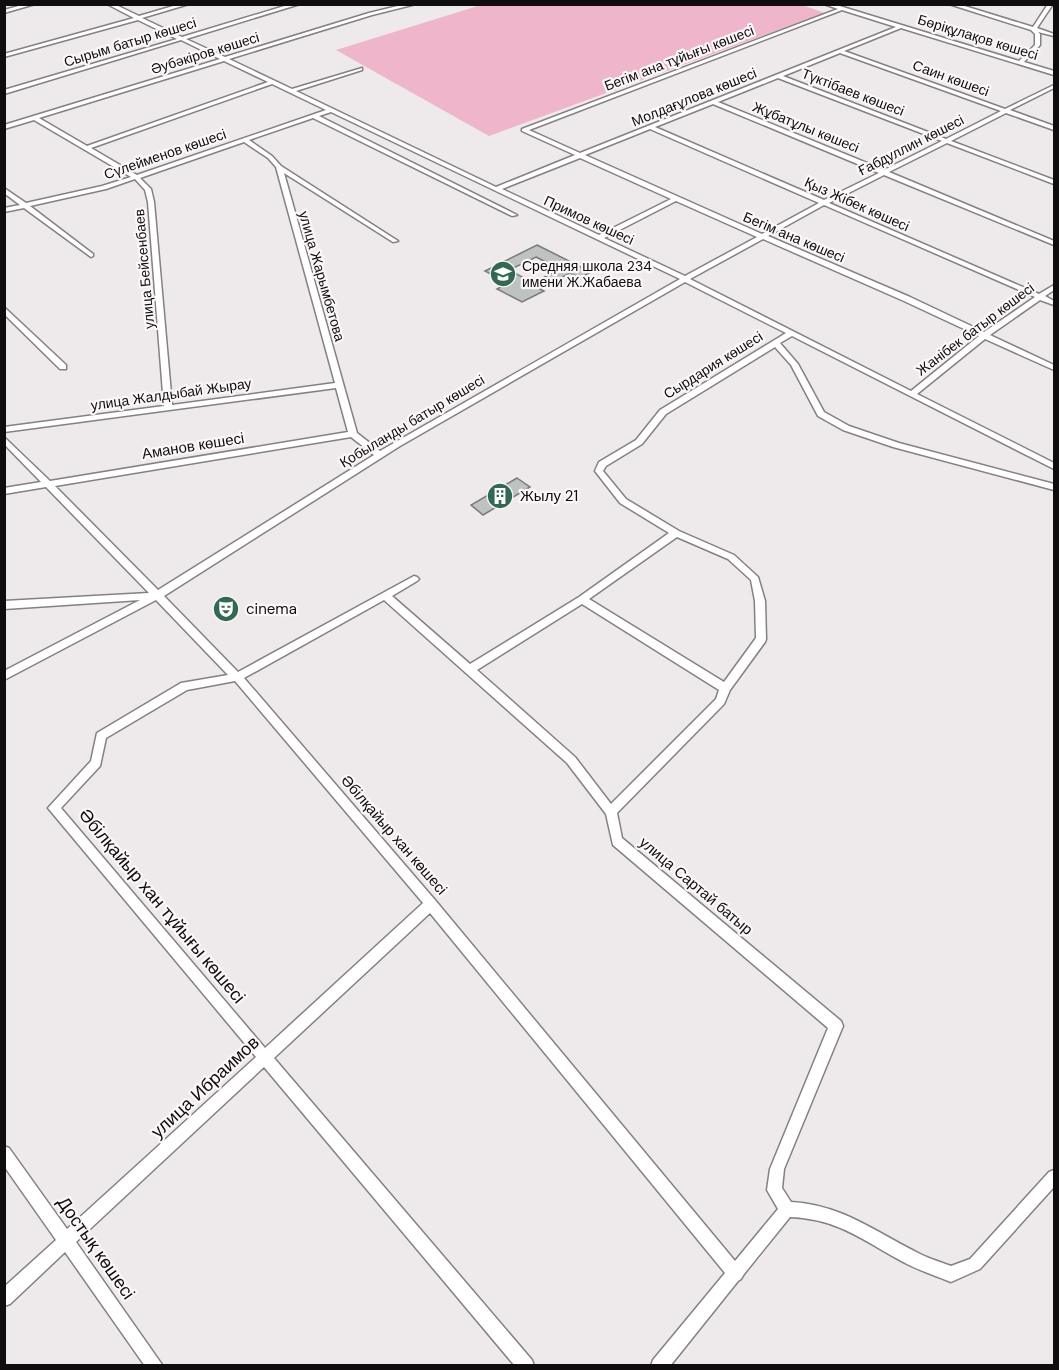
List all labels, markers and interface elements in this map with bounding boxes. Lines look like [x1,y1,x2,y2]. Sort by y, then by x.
street label: Бөріқұлақов көшесі [916,10,1040,64]
street label: Сырым батыр көшесі [62,13,198,71]
street label: Бегім ана тұйығы көшесі [602,21,756,95]
street label: Әубәкіров көшесі [149,28,261,78]
street label: Саин көшесі [910,56,992,100]
street label: Молдағұлова көшесі [629,64,759,130]
street label: Түктібаев көшесі [799,64,907,120]
street label: Жұбатұлы көшесі [750,97,862,157]
street label: Ғабдуллин көшесі [855,111,967,179]
street label: Сүлейменов көшесі [102,125,228,183]
street label: Қыз Жібек көшесі [802,173,912,235]
street label: Примов көшесі [541,191,637,249]
street label: Бегім ана көшесі [740,207,848,267]
street label: улица Бейсенбаев [130,208,158,330]
street label: улица Жарымбетова [295,209,349,343]
place label: Средняя школа 234 имени Ж.Жабаева [522,257,652,291]
school or university icon: Средняя школа 234 имени Ж.Жабаева [488,259,518,289]
street label: Жанібек батыр көшесі [912,279,1038,379]
street label: Сырдария көшесі [660,327,766,403]
street label: Қобыланды батыр көшесі [336,371,488,471]
street label: улица Жалдыбай Жырау [90,374,252,414]
street label: Аманов көшесі [140,428,246,464]
building icon: Жылу 21 [485,481,515,511]
place label: Жылу 21 [520,486,578,506]
theatre icon: cinema [211,594,241,624]
place label: cinema [246,599,297,619]
street label: Әбілқайыр хан көшесі [336,771,452,899]
street label: Әбілқайыр хан тұйығы көшесі [73,804,251,1008]
street label: улица Сартай батыр [635,833,757,939]
street label: улица Ибраимов [146,1031,264,1143]
street label: Достық көшесі [52,1192,140,1304]

